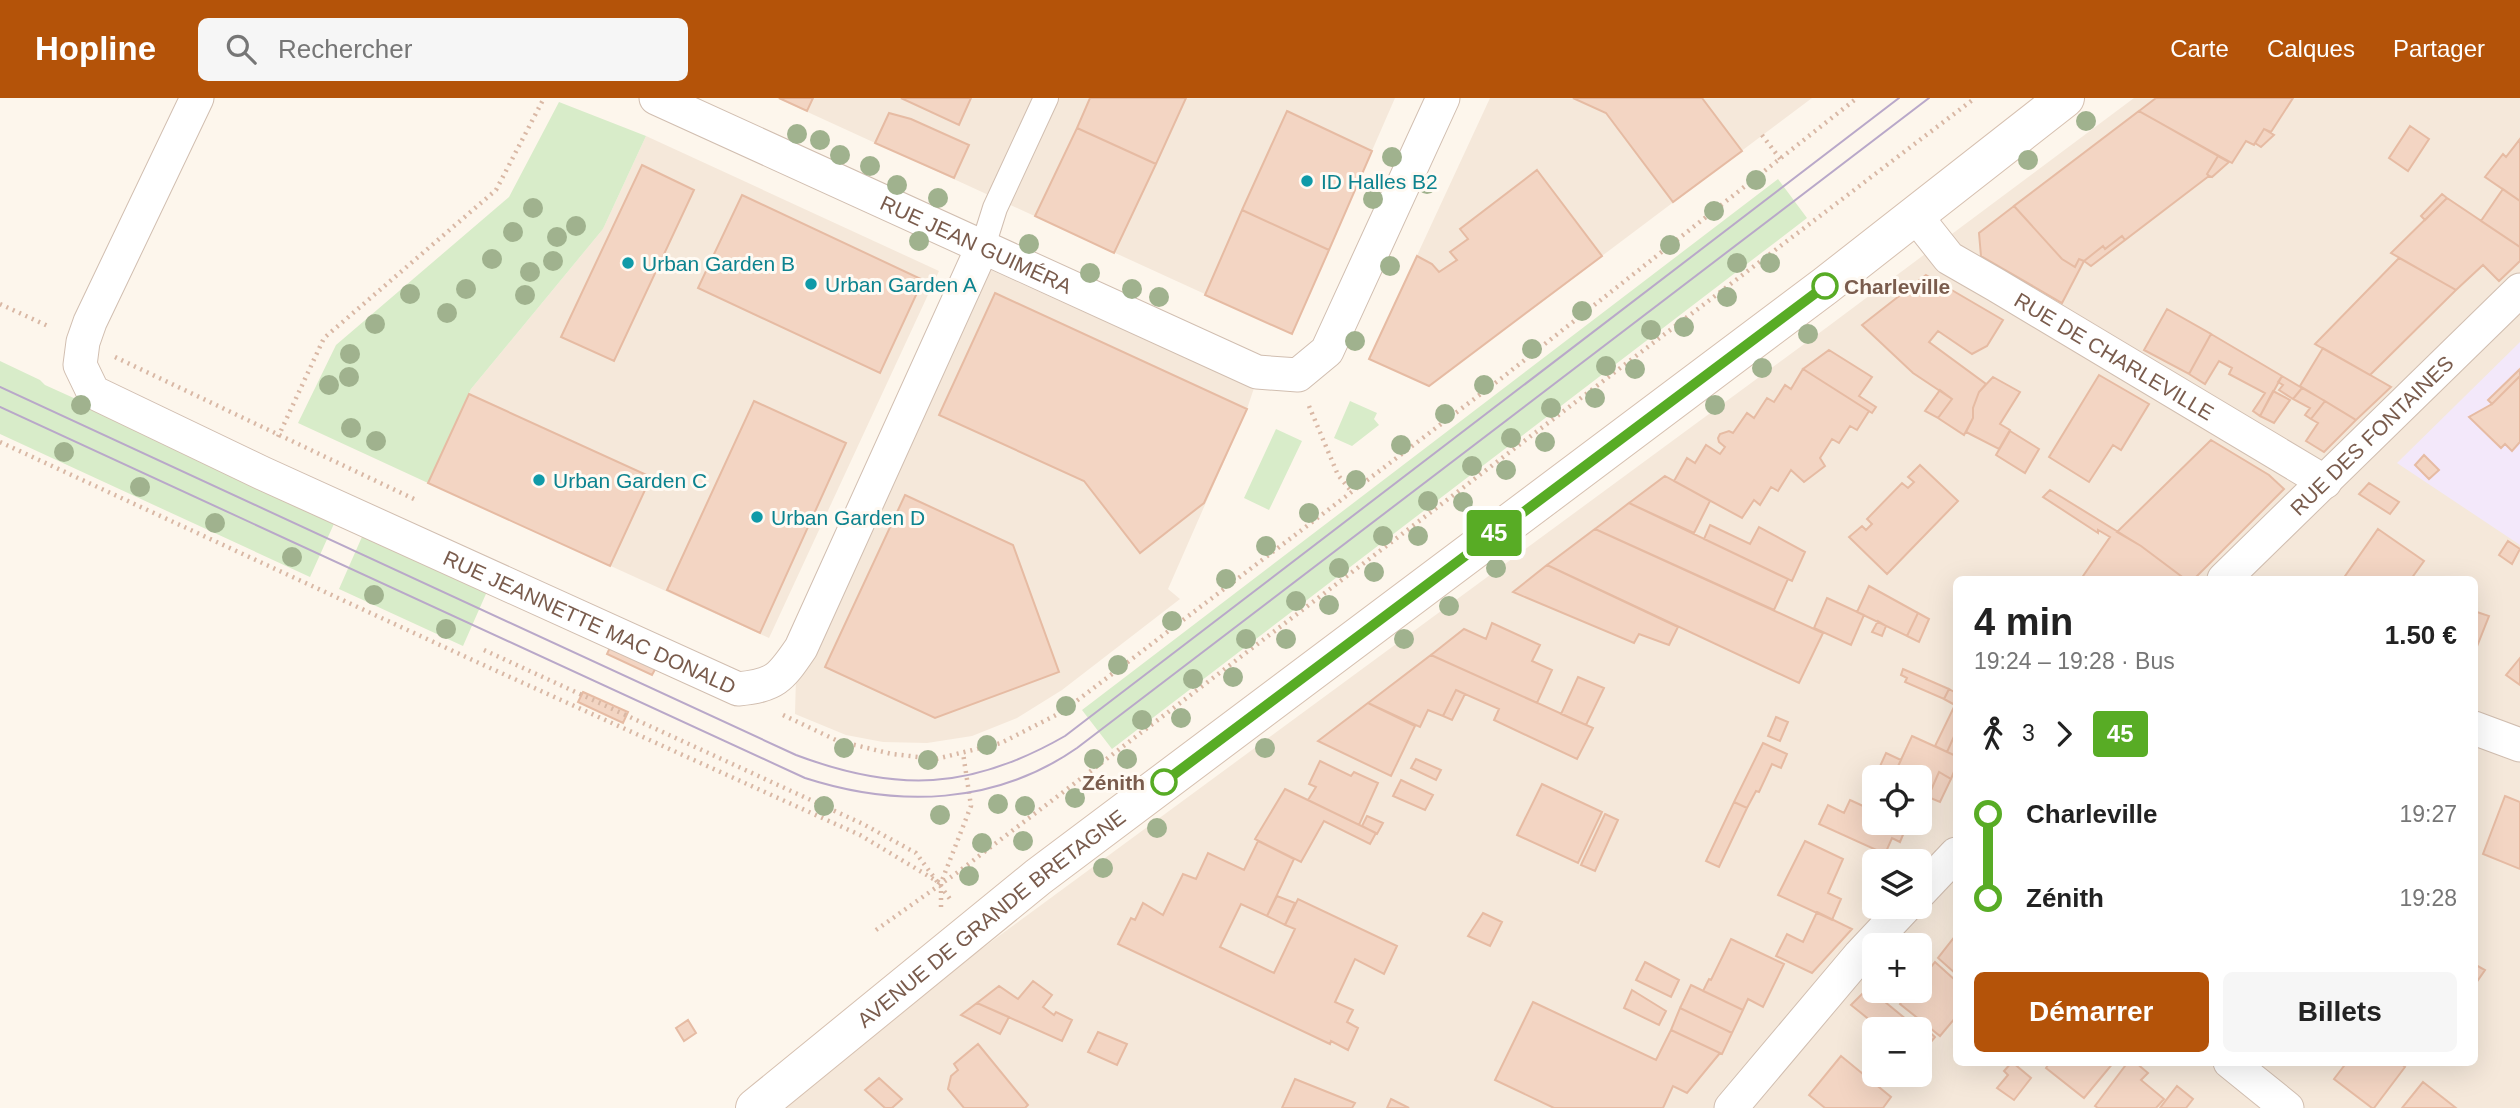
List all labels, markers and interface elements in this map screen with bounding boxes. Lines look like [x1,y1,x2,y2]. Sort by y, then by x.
search box [198,18,688,81]
text: Hopline [35,30,156,67]
icon: search [222,30,260,68]
text: Rechercher [278,34,412,64]
text: Carte [2170,35,2229,62]
text: Calques [2267,35,2355,62]
text: Partager [2393,35,2485,62]
place label: ID Halles B2 [1321,170,1438,193]
marker: ID Halles B2 [1299,173,1315,189]
street label: RUE JEAN GUIMÉRA [877,190,1076,298]
place label: Urban Garden B [642,252,795,275]
marker: Urban Garden B [620,255,636,271]
place label: Urban Garden A [825,273,977,296]
marker: Charleville [1812,273,1838,299]
place label: Charleville [1844,275,1950,298]
marker: Urban Garden A [803,276,819,292]
street label: RUE DE CHARLEVILLE [2011,288,2218,424]
street label: RUE DES FONTAINES [2285,351,2457,519]
place label: Urban Garden C [553,469,707,492]
marker: Urban Garden C [531,472,547,488]
place label: Urban Garden D [771,506,925,529]
marker: Urban Garden D [749,509,765,525]
line badge: 45 [1462,510,1526,556]
text: 45 [1481,519,1507,546]
street label: RUE JEANNETTE MAC DONALD [440,545,740,698]
text: 4 min [1974,601,2073,643]
text: 1.50 € [2385,620,2457,650]
text: 19:24 – 19:28 · Bus [1974,648,2175,674]
icon: walk [1974,715,2012,753]
icon: forward [2045,715,2083,753]
text: 3 [2022,720,2035,746]
text: 45 [2107,720,2134,747]
map controls [1862,765,1932,1087]
button: locate [1862,765,1932,835]
marker: Zénith [1151,769,1177,795]
place label: Zénith [1082,771,1145,794]
text: Charleville [2026,799,2158,829]
text: 19:27 [2399,801,2457,827]
street label: AVENUE DE GRANDE BRETAGNE [853,804,1129,1031]
button: layers [1862,849,1932,919]
text: Zénith [2026,883,2104,913]
text: 19:28 [2399,885,2457,911]
button: + [1862,933,1932,1003]
button: Démarrer [1974,972,2209,1052]
button: Billets [2223,972,2457,1052]
button: − [1862,1017,1932,1087]

